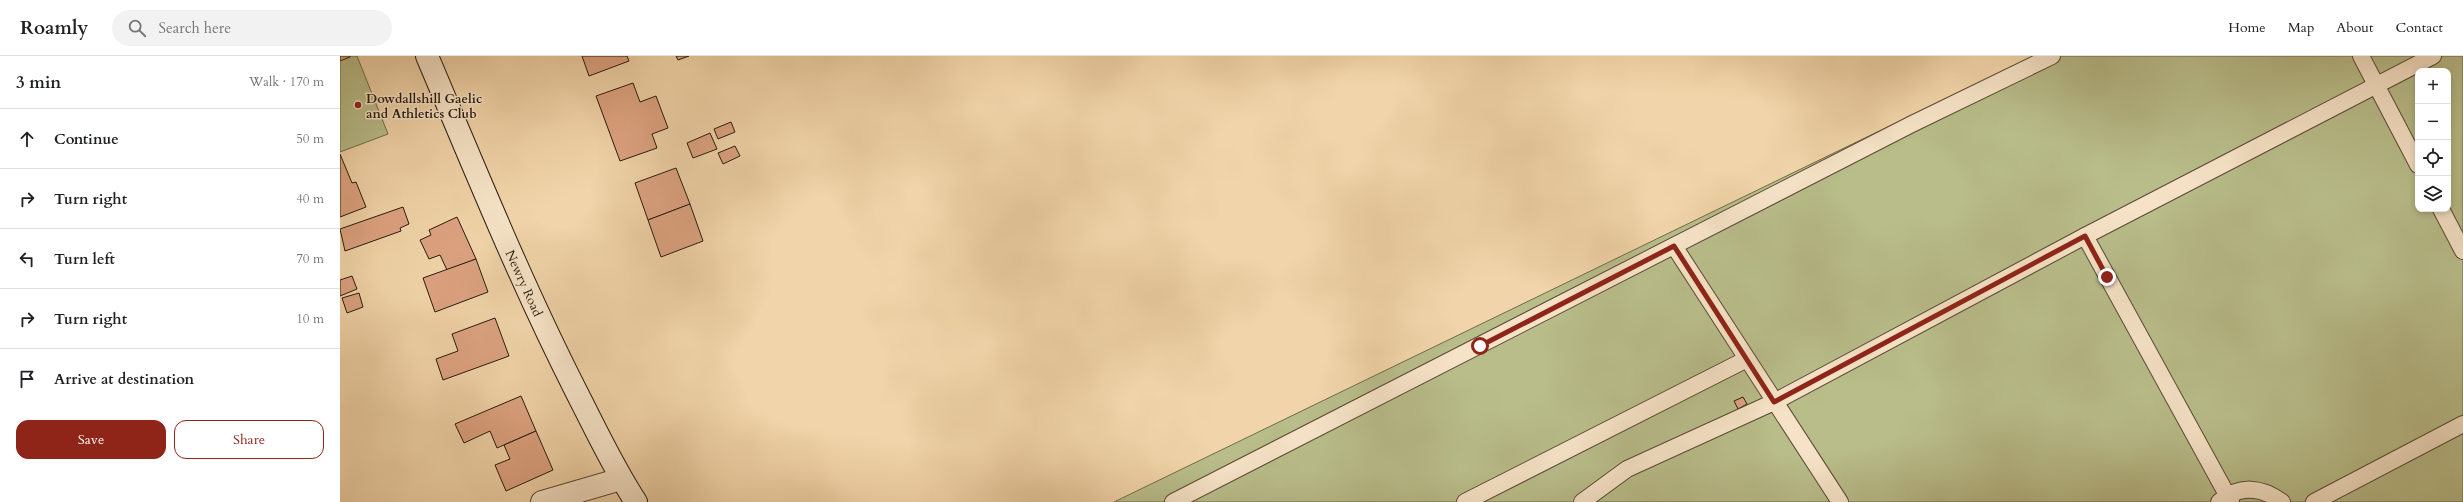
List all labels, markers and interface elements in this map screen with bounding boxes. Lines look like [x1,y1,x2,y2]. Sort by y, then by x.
search box [112,10,392,46]
text: Roamly [20,15,88,41]
icon: search [126,17,148,39]
text: Search here [158,18,231,38]
text: Home [2228,18,2266,37]
text: Map [2288,18,2314,37]
text: About [2336,18,2373,37]
text: Contact [2395,18,2443,37]
map controls [2415,68,2451,212]
button: + [2415,68,2451,104]
text: 3 min [16,71,61,94]
text: Walk · 170 m [249,73,324,91]
place label: Dowdallshill Gaelic and Athletics Club [366,90,482,123]
marker: Dowdallshill Gaelic and Athletics Club [353,100,363,110]
button: − [2415,104,2451,140]
icon: ahead [16,128,38,150]
text: Continue [54,129,119,149]
text: 50 m [296,130,324,148]
button: locate [2415,140,2451,176]
button: layers [2415,176,2451,212]
icon: right [16,188,38,210]
text: Turn right [54,189,127,209]
text: 40 m [296,190,324,208]
street label: Newry Road [501,247,547,320]
icon: left [16,248,38,270]
text: Turn left [54,249,115,269]
text: 70 m [296,250,324,268]
route end [2098,268,2116,286]
icon: right [16,308,38,330]
text: Turn right [54,309,127,329]
text: 10 m [296,310,324,328]
route start [1471,337,1489,355]
icon: arrive [16,368,38,390]
text: Arrive at destination [54,369,194,389]
button: Save [16,420,166,459]
button: Share [174,420,324,459]

